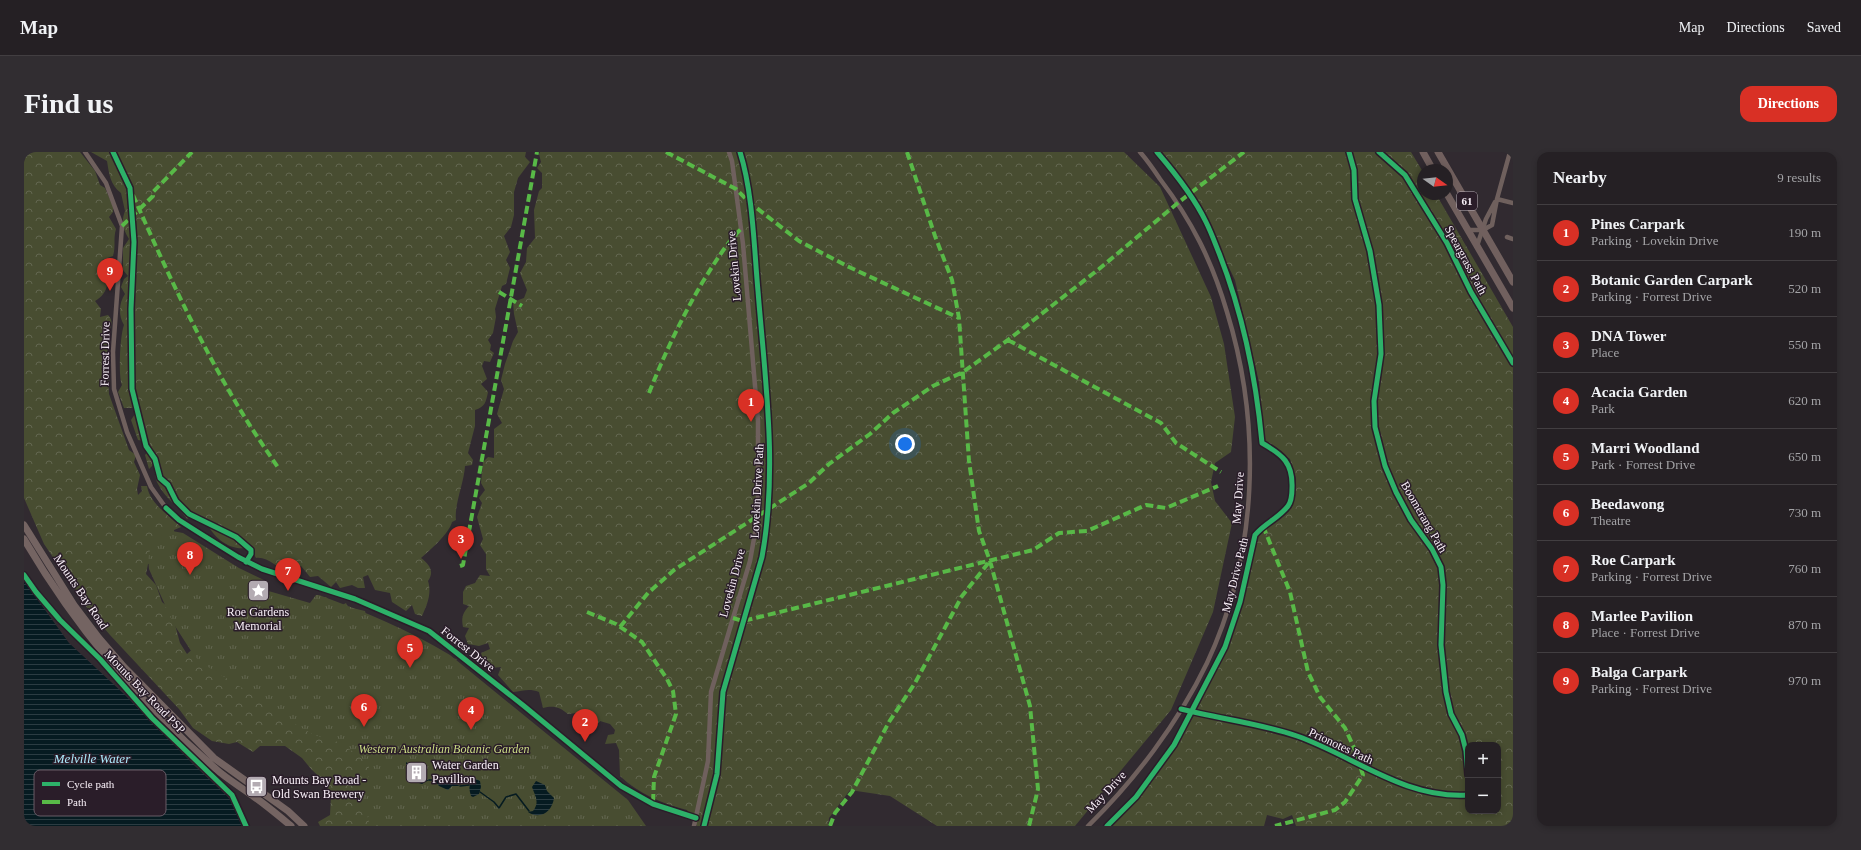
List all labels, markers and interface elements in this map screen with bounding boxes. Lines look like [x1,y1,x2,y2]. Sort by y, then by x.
text: Map [20,17,58,38]
text: Map [1679,20,1704,35]
text: Directions [1726,20,1785,35]
text: Saved [1807,20,1841,35]
button: Directions [1740,86,1837,122]
text: Find us [24,88,114,119]
north arrow [1417,164,1453,200]
text: Nearby [1553,168,1607,187]
text: 9 results [1777,170,1821,185]
road number: 61 [1457,192,1477,210]
text: Pines Carpark [1591,216,1685,232]
street label: Speargrass Path [1442,223,1490,297]
text: 1 [1563,225,1569,240]
text: 190 m [1788,225,1821,240]
street label: Lovekin Drive [724,230,744,302]
text: Parking · Lovekin Drive [1591,233,1718,248]
pin: 9 [97,258,123,291]
text: Botanic Garden Carpark [1591,272,1753,288]
text: 2 [1563,281,1569,296]
text: 520 m [1788,281,1821,296]
text: Parking · Forrest Drive [1591,289,1712,304]
street label: Forrest Drive [97,322,113,386]
text: DNA Tower [1591,328,1666,344]
text: 3 [1563,337,1569,352]
text: 550 m [1788,337,1821,352]
text: Place [1591,345,1619,360]
text: Acacia Garden [1591,384,1687,400]
pin: 1 [738,389,764,422]
text: 4 [1563,393,1569,408]
text: 620 m [1788,393,1821,408]
text: Park [1591,401,1615,416]
your location [895,434,915,454]
text: Marri Woodland [1591,440,1700,456]
street label: Lovekin Drive Path [748,443,766,539]
text: 5 [1563,449,1569,464]
text: 650 m [1788,449,1821,464]
text: Park · Forrest Drive [1591,457,1695,472]
street label: May Drive [1229,471,1247,525]
street label: Boomerang Path [1398,479,1450,555]
text: Beedawong [1591,496,1664,512]
text: 6 [1563,505,1569,520]
text: 730 m [1788,505,1821,520]
text: Theatre [1591,513,1631,528]
pin: 3 [448,526,474,559]
street label: May Drive Path [1219,536,1251,614]
pin: 8 [177,542,203,575]
street label: Lovekin Drive [716,547,748,619]
street label: Mounts Bay Road [51,552,111,632]
text: Roe Carpark [1591,552,1676,568]
pin: 7 [275,558,301,591]
text: 7 [1563,561,1569,576]
text: 760 m [1788,561,1821,576]
text: Parking · Forrest Drive [1591,569,1712,584]
place icon: Roe Gardens Memorial [245,578,271,604]
place label: Roe Gardens Memorial [227,605,289,633]
text: Marlee Pavilion [1591,608,1693,624]
text: 8 [1563,617,1569,632]
text: 870 m [1788,617,1821,632]
street label: Forrest Drive [438,624,498,674]
text: Place · Forrest Drive [1591,625,1700,640]
pin: 5 [397,635,423,668]
street label: Mounts Bay Road PSP [102,647,189,737]
text: Balga Carpark [1591,664,1687,680]
text: 9 [1563,673,1569,688]
text: 970 m [1788,673,1821,688]
text: Parking · Forrest Drive [1591,681,1712,696]
pin: 6 [351,694,377,727]
pin: 4 [458,697,484,730]
pin: 2 [572,709,598,742]
street label: Prionotes Path [1306,725,1376,767]
park label: Western Australian Botanic Garden [358,742,530,756]
map controls [1465,742,1501,814]
button: + [1465,742,1501,778]
water label: Melville Water [53,751,131,766]
place label: Water Garden Pavillion [432,758,499,786]
building icon: Water Garden Pavillion [404,759,430,785]
street label: May Drive [1083,768,1129,816]
legend [34,770,166,816]
place label: Mounts Bay Road - Old Swan Brewery [272,773,366,801]
bus stop icon: Mounts Bay Road - Old Swan Brewery [243,774,269,800]
text: Cycle path [67,778,115,790]
button: − [1465,778,1501,814]
text: Path [67,796,87,808]

